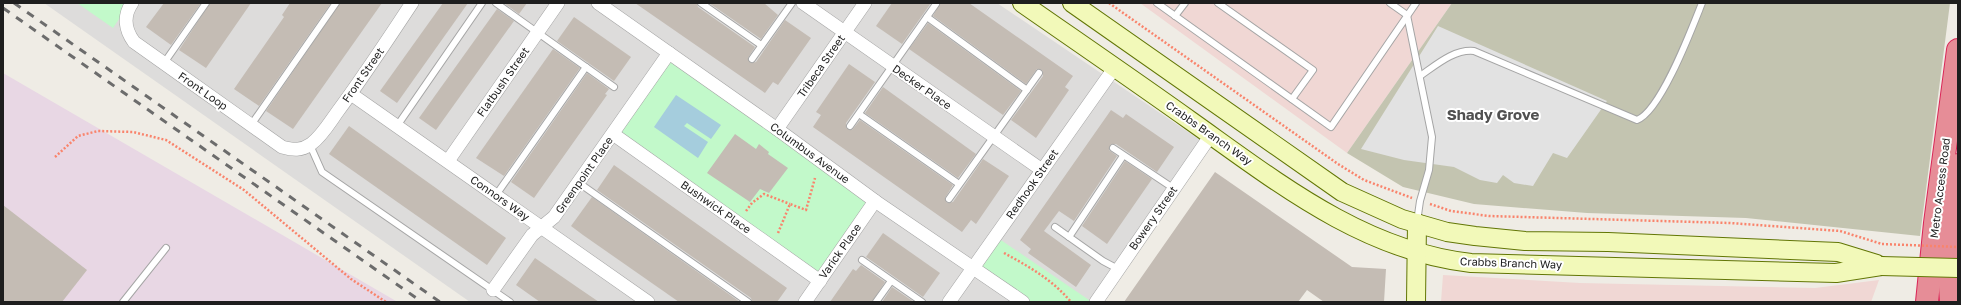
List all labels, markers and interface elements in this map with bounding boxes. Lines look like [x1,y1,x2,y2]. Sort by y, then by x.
street label: Tribeca Street [794,32,847,100]
street label: Flatbush Street [474,44,531,119]
street label: Front Street [339,45,386,105]
street label: Decker Place [890,62,954,112]
street label: Front Loop [176,69,231,112]
street label: Crabbs Branch Way [1164,98,1255,167]
district label: Shady Grove [1447,105,1539,123]
street label: Columbus Avenue [768,119,852,186]
street label: Greenpoint Place [552,134,615,216]
street label: Metro Access Road [1927,137,1952,239]
street label: Redhook Street [1003,146,1060,221]
street label: Connors Way [468,172,532,223]
street label: Bushwick Place [679,178,754,236]
street label: Bowery Street [1126,183,1179,252]
street label: Varick Place [816,221,863,281]
street label: Crabbs Branch Way [1460,254,1562,271]

